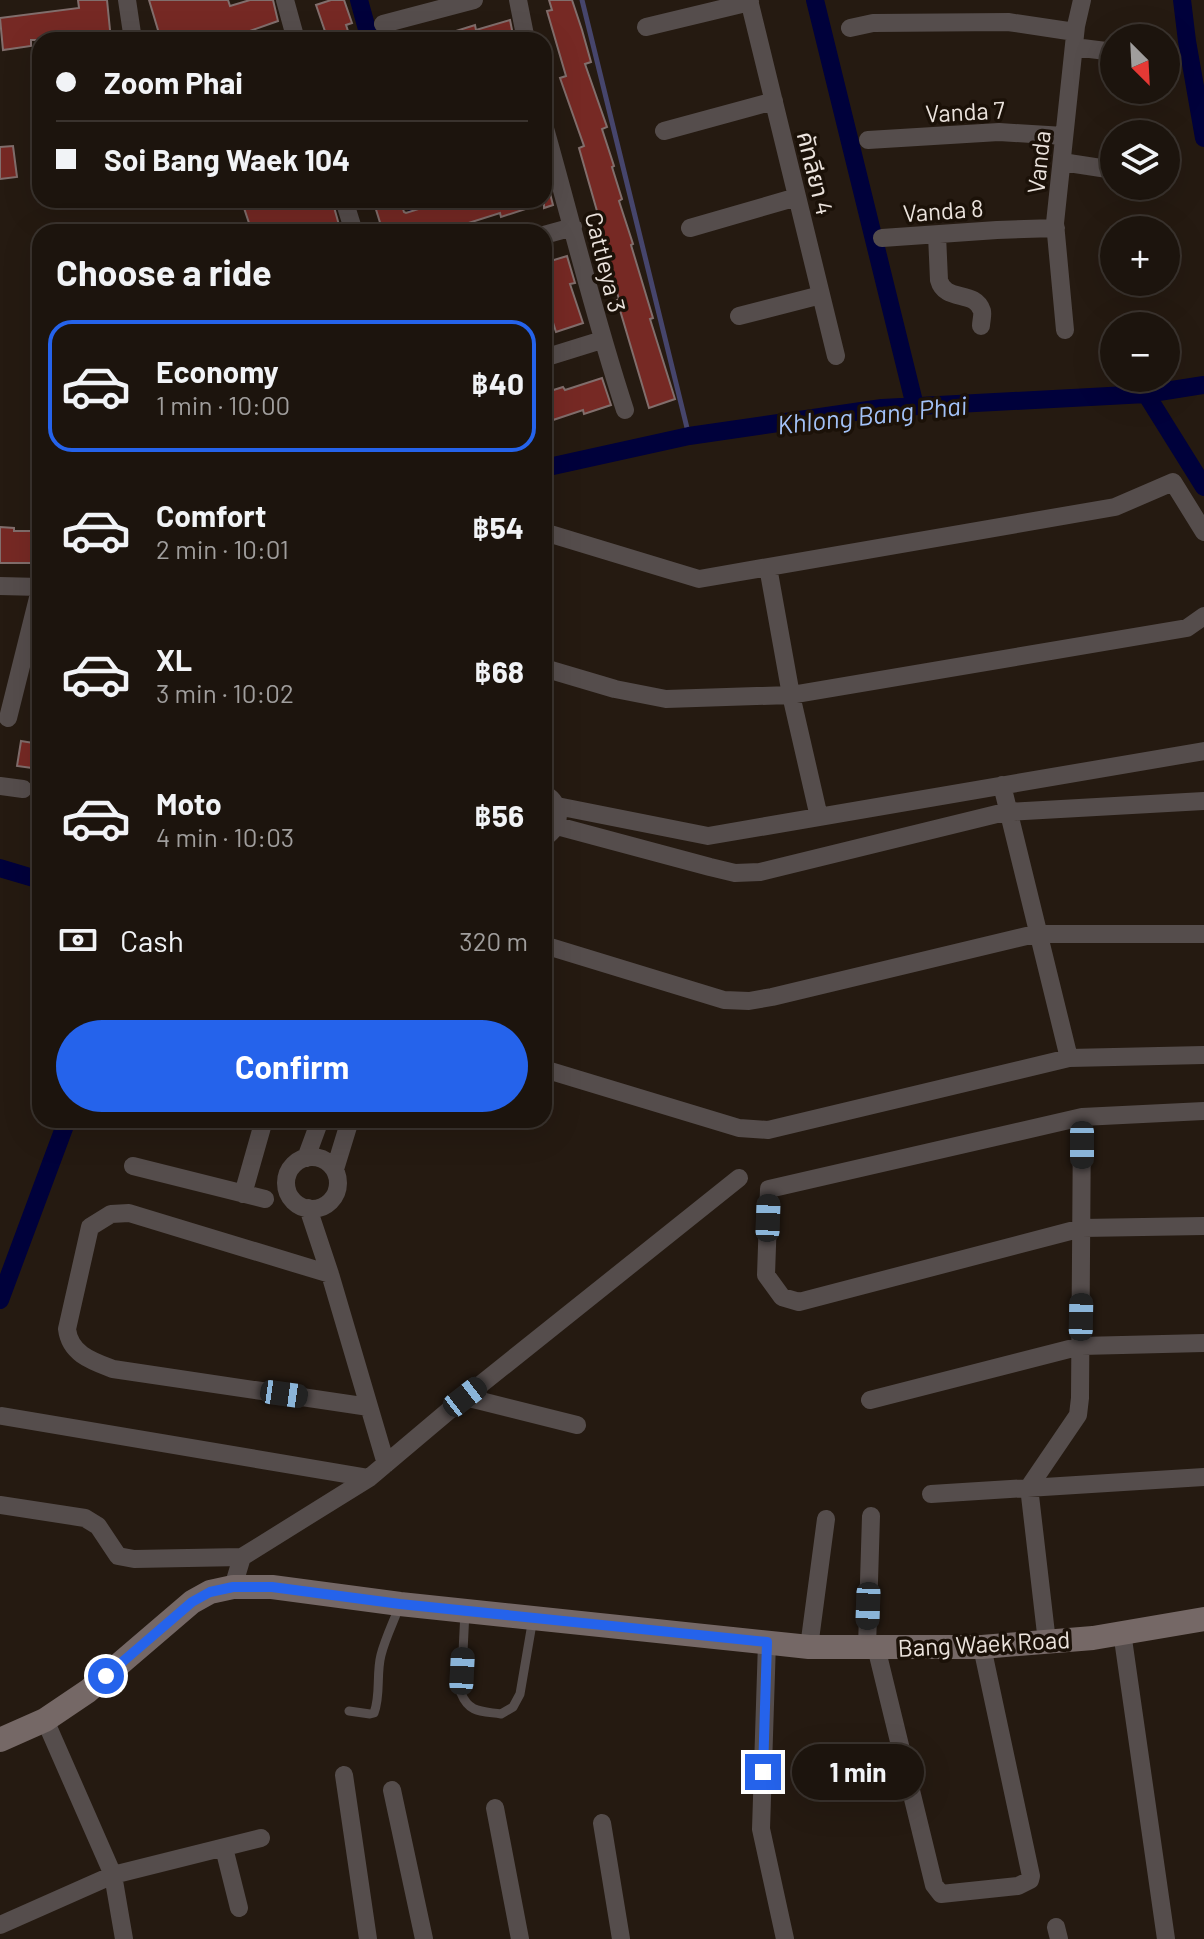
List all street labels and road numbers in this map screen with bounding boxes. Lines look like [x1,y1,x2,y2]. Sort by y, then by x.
street label: Vanda 7 [925,94,1005,128]
street label: คัทลียา 4 [792,128,840,218]
street label: Vanda [1020,129,1056,195]
street label: Vanda 8 [902,193,984,227]
street label: Cattleya 3 [580,209,632,315]
street label: Bang Waek Road [897,1624,1071,1662]

